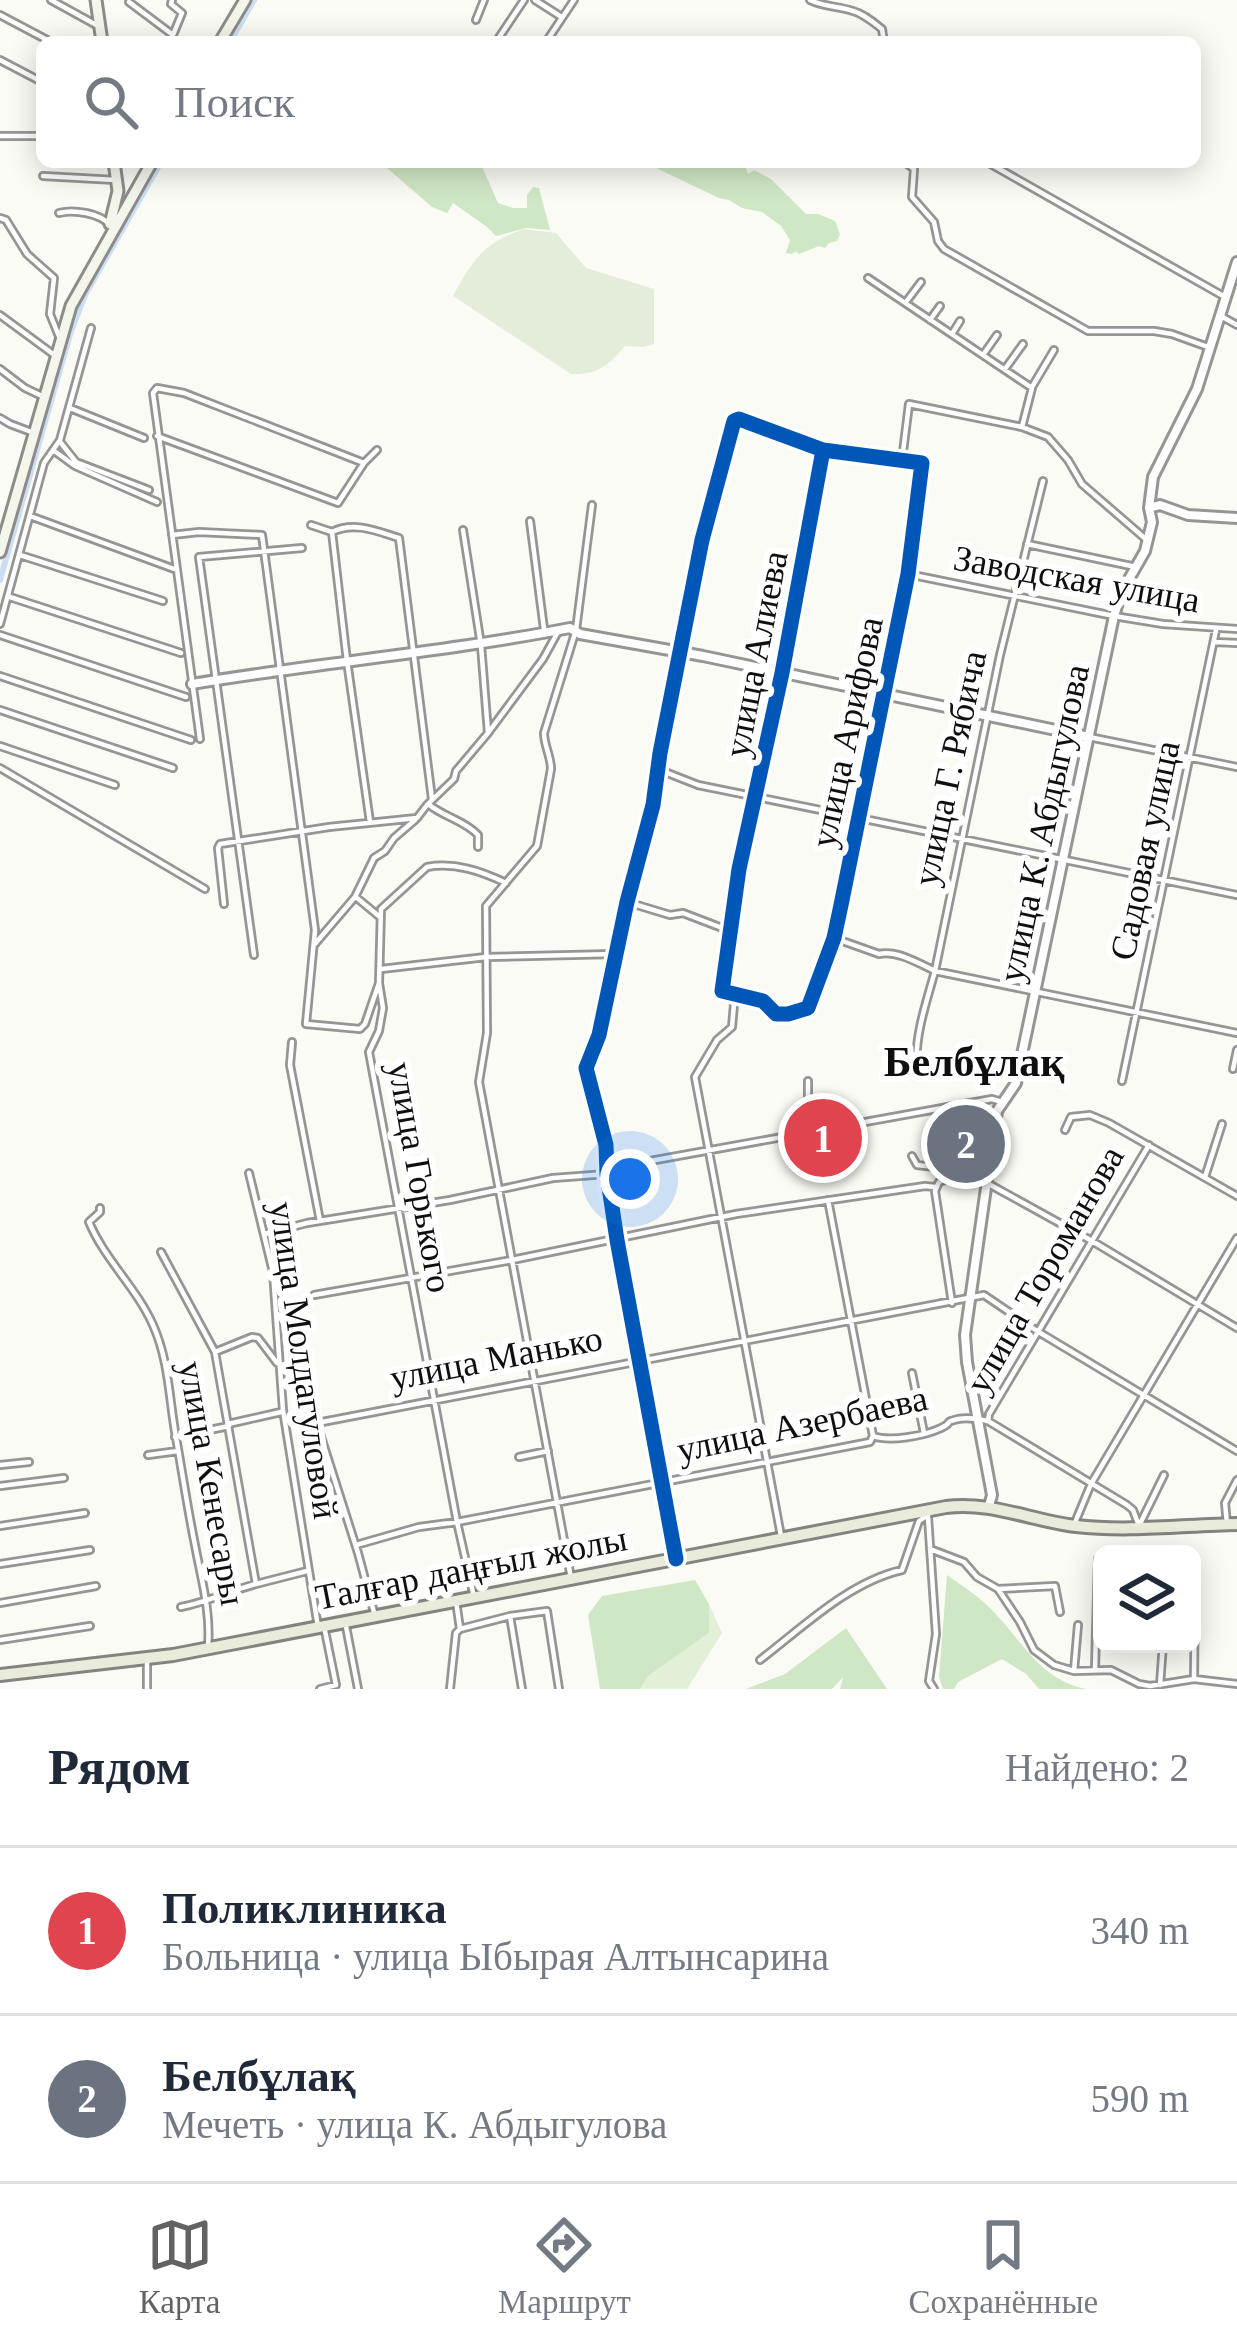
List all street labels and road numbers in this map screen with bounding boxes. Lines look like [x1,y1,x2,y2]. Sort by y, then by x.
street label: Заводская улица [951,538,1203,620]
street label: улица Алиева [716,547,796,761]
street label: улица Арифова [803,613,891,851]
street label: улица Г. Рябича [906,647,994,890]
street label: улица К. Абдыгулова [991,661,1097,986]
street label: Садовая улица [1102,737,1188,964]
street label: улица Горького [380,1059,460,1296]
street label: улица Тороманова [958,1139,1132,1400]
street label: улица Молдагуловой [262,1199,346,1521]
street label: улица Манько [387,1318,606,1398]
street label: улица Кенесары [171,1358,253,1608]
street label: улица Азербаева [673,1378,931,1470]
street label: Талғар даңғыл жолы [312,1518,630,1618]

